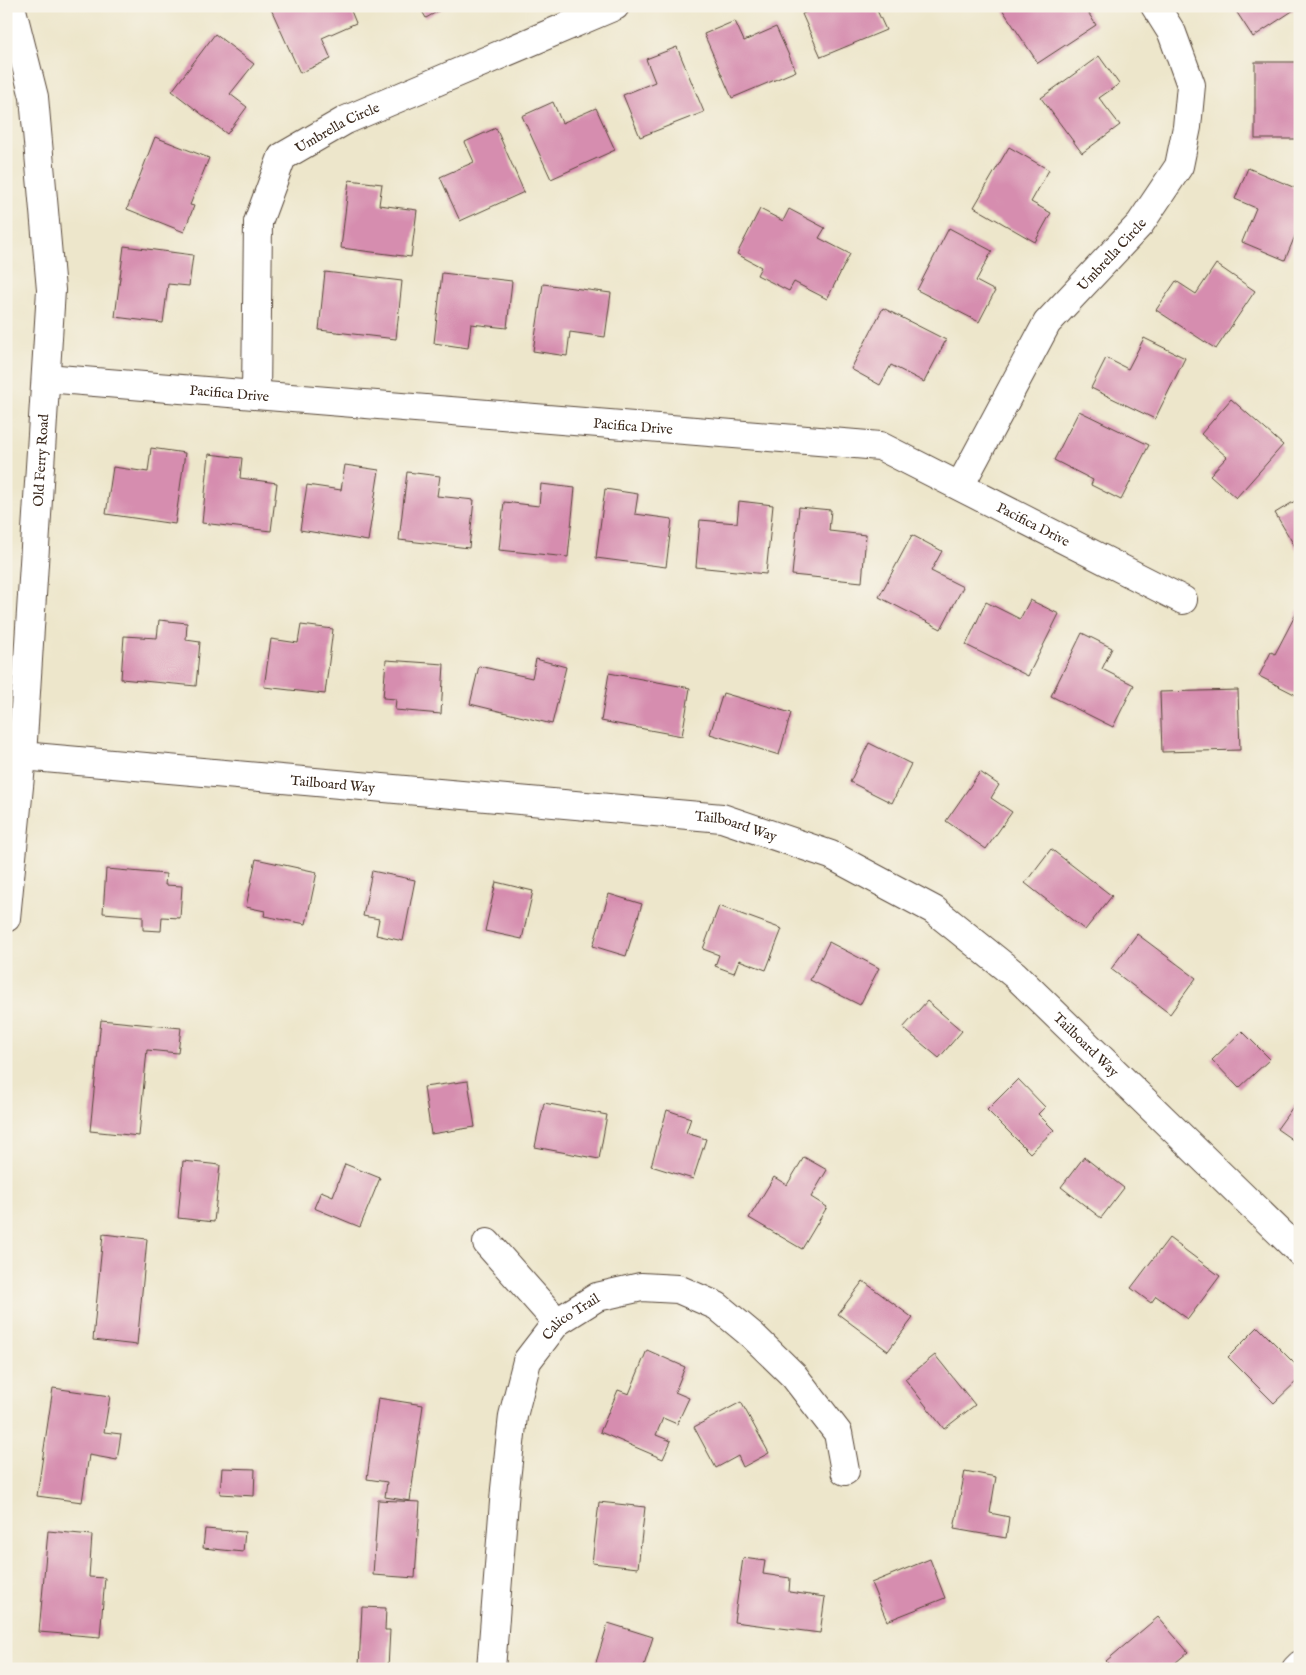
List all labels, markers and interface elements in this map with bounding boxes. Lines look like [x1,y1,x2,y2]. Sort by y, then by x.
street label: Umbrella Circle [292,99,383,158]
street label: Umbrella Circle [1074,215,1151,295]
street label: Pacifica Drive [189,382,270,406]
street label: Old Ferry Road [30,413,53,507]
street label: Pacifica Drive [592,415,674,439]
street label: Pacifica Drive [993,499,1073,551]
street label: Tailboard Way [290,772,376,797]
street label: Tailboard Way [694,808,779,846]
street label: Tailboard Way [1049,1009,1122,1081]
street label: Calico Trail [538,1290,603,1344]

